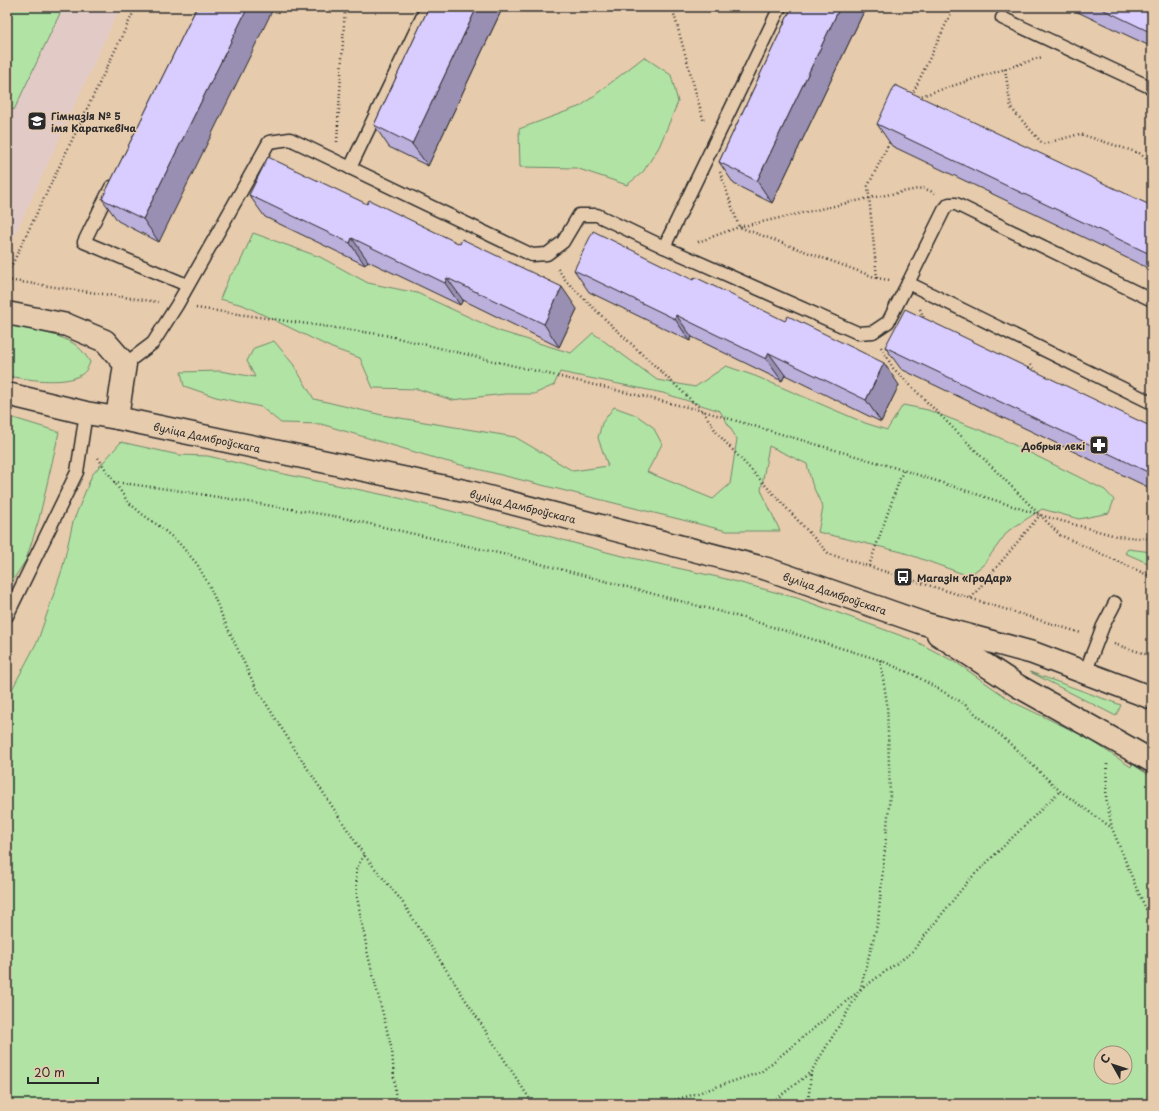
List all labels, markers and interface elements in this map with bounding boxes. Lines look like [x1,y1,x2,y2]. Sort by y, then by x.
place label: Гімназія № 5 імя Караткевіча [51,108,137,135]
school or university icon: Гімназія № 5 імя Караткевіча [26,110,48,132]
street label: вуліца Дамброўскага [152,418,262,457]
pharmacy icon: Добрыя лекі [1088,434,1110,456]
place label: Добрыя лекі [1021,438,1085,453]
street label: вуліца Дамброўскага [468,486,578,528]
bus stop icon: Магазін «ГроДар» [892,566,914,588]
street label: вуліца Дамброўскага [781,568,890,619]
place label: Магазін «ГроДар» [917,570,1012,585]
north arrow [1093,1045,1133,1085]
text: С [1096,1050,1114,1067]
scale bar [28,1059,98,1085]
text: 20 m [34,1063,65,1081]

